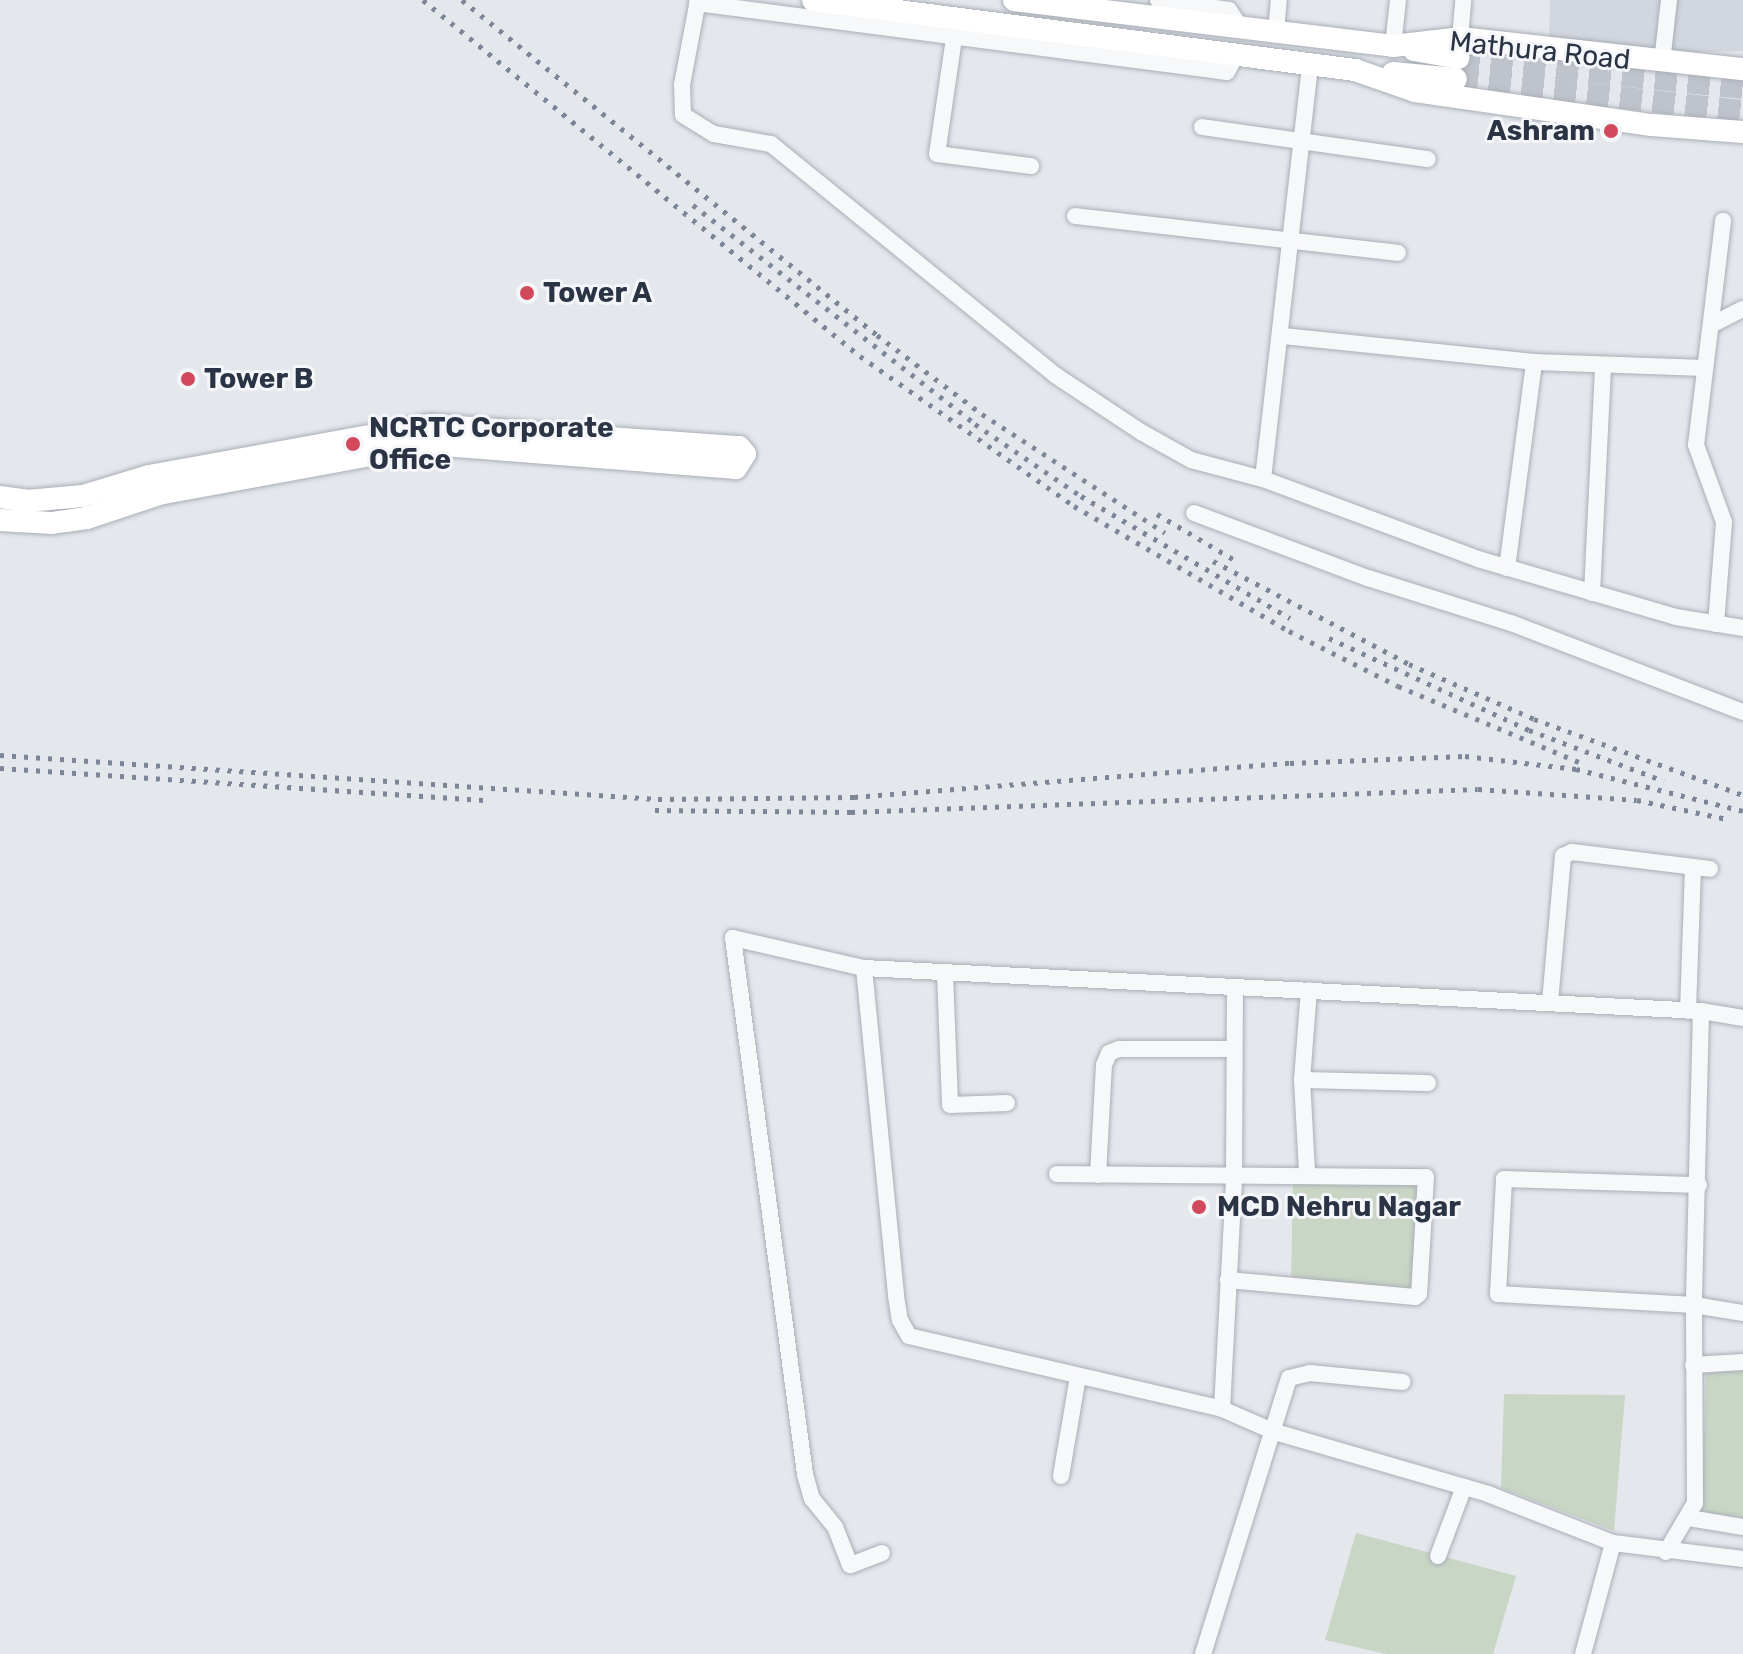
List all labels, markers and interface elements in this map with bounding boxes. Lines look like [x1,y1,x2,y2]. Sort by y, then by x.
street label: Mathura Road [1448,25,1632,77]
place label: Ashram [1487,114,1595,148]
marker: Ashram [1602,122,1620,140]
place label: Tower A [543,276,653,310]
marker: Tower A [518,284,536,302]
place label: Tower B [204,362,314,396]
marker: Tower B [179,370,197,388]
place label: NCRTC Corporate Office [369,411,614,477]
marker: NCRTC Corporate Office [344,435,362,453]
place label: MCD Nehru Nagar [1217,1190,1461,1224]
marker: MCD Nehru Nagar [1188,1196,1210,1218]

